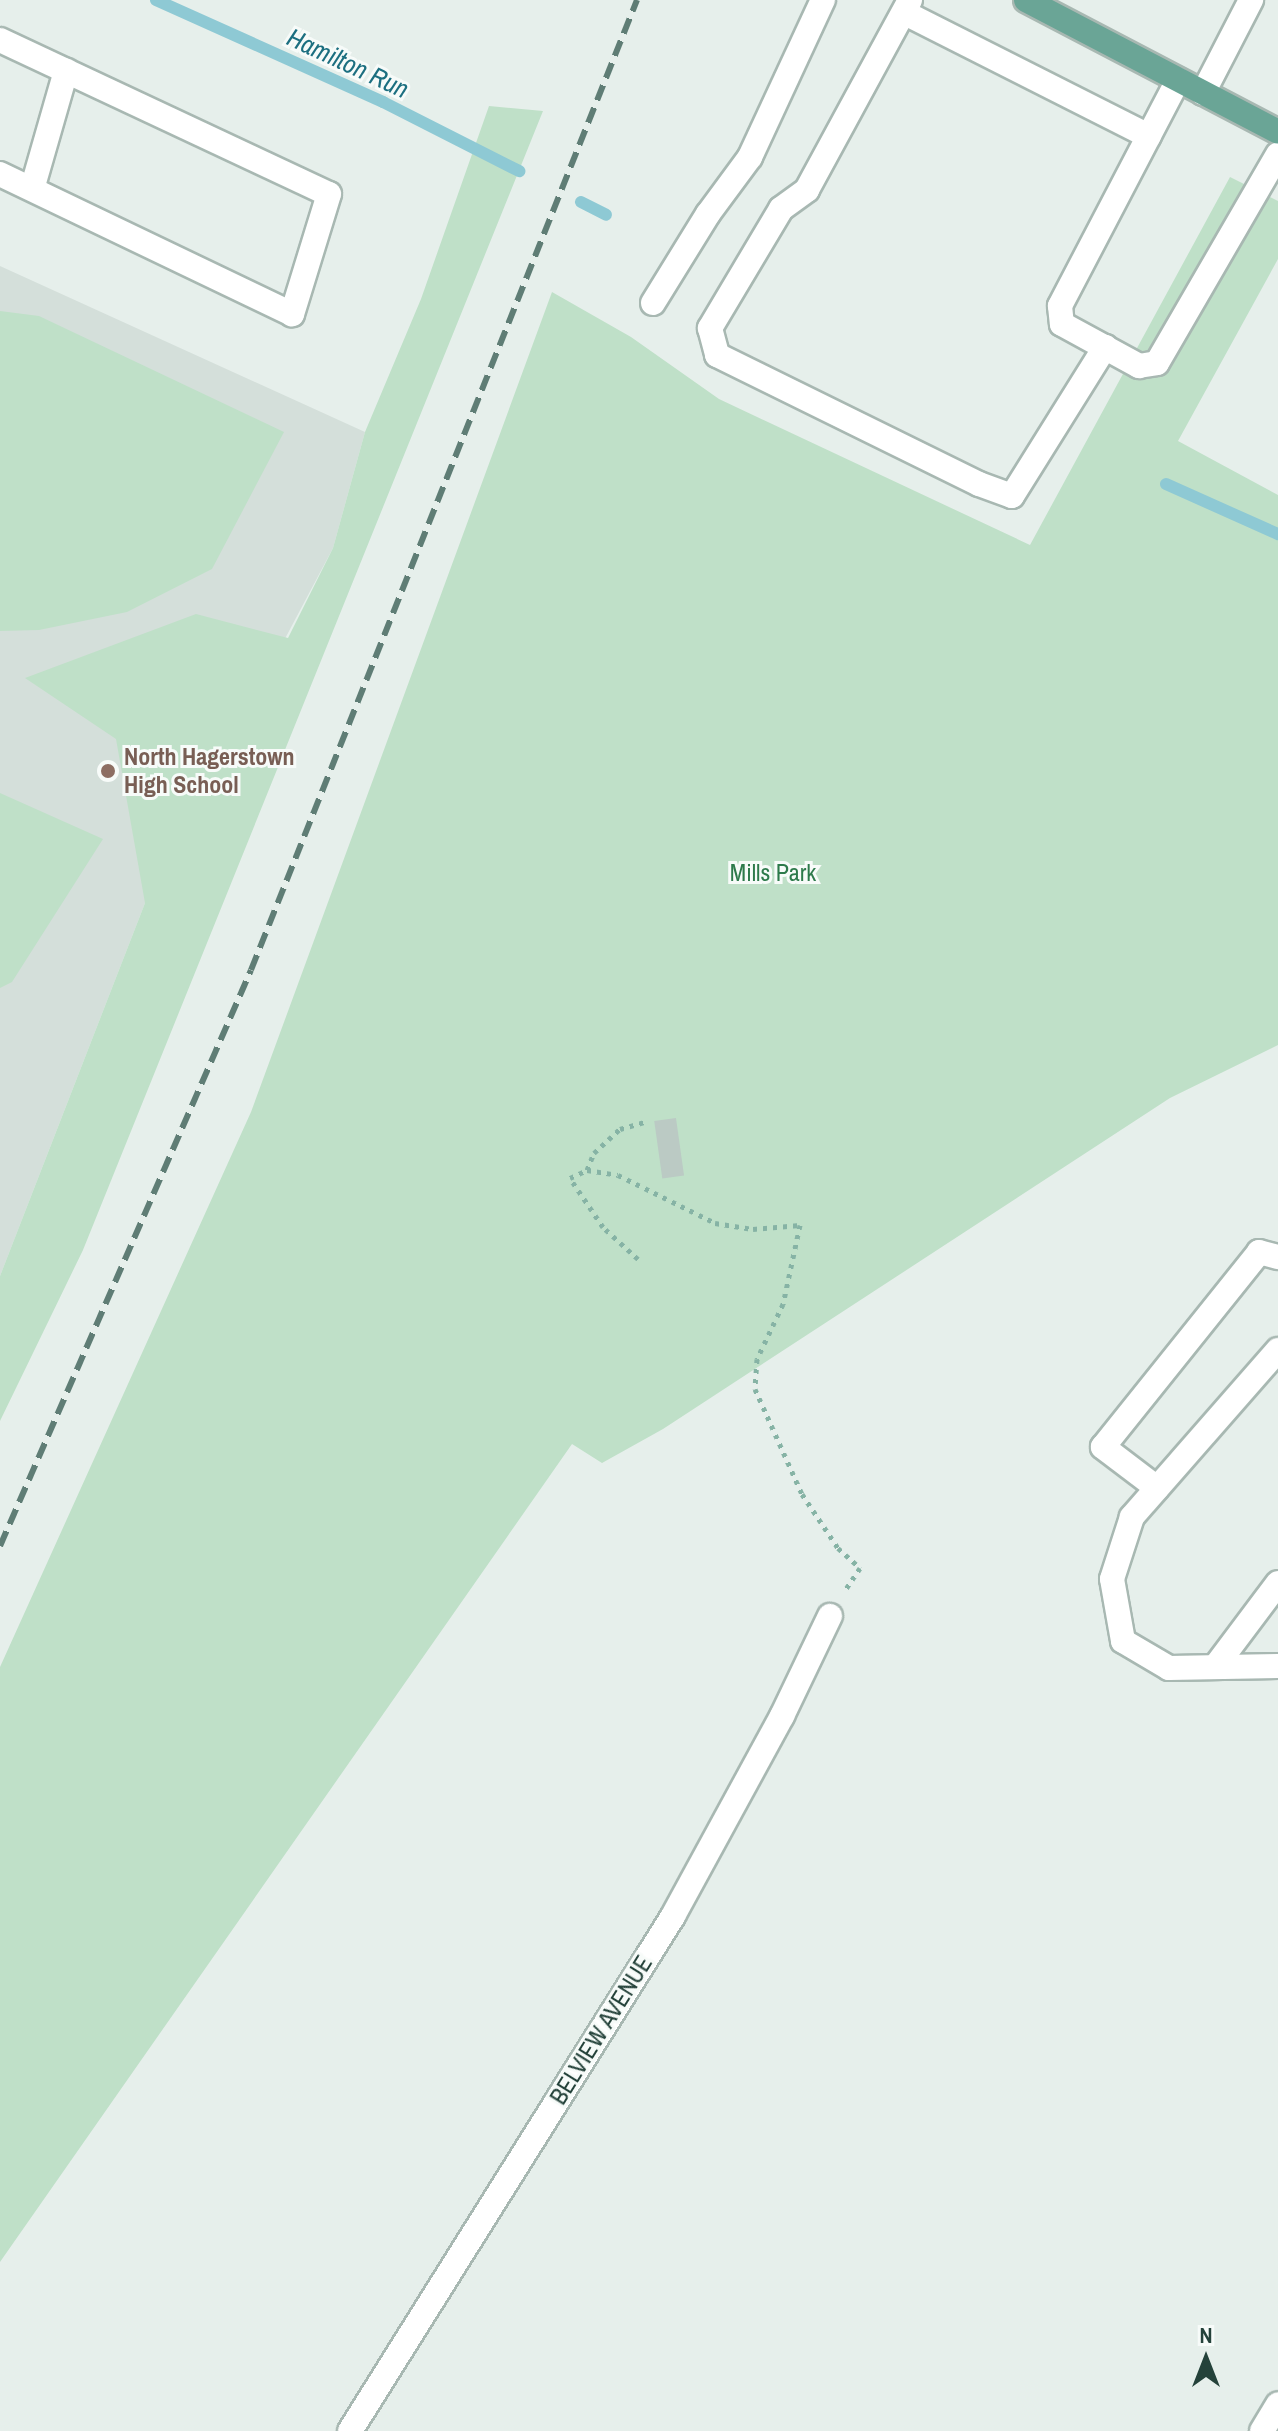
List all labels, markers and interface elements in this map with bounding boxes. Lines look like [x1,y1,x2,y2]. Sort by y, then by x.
water label: Hamilton Run [282,21,414,105]
place label: North Hagerstown High School [124,743,295,799]
marker: North Hagerstown High School [99,762,117,780]
park label: Mills Park [730,859,816,887]
street label: BELVIEW AVENUE [543,1950,659,2110]
north arrow [1166,2319,1246,2399]
text: N [1199,2320,1213,2350]

